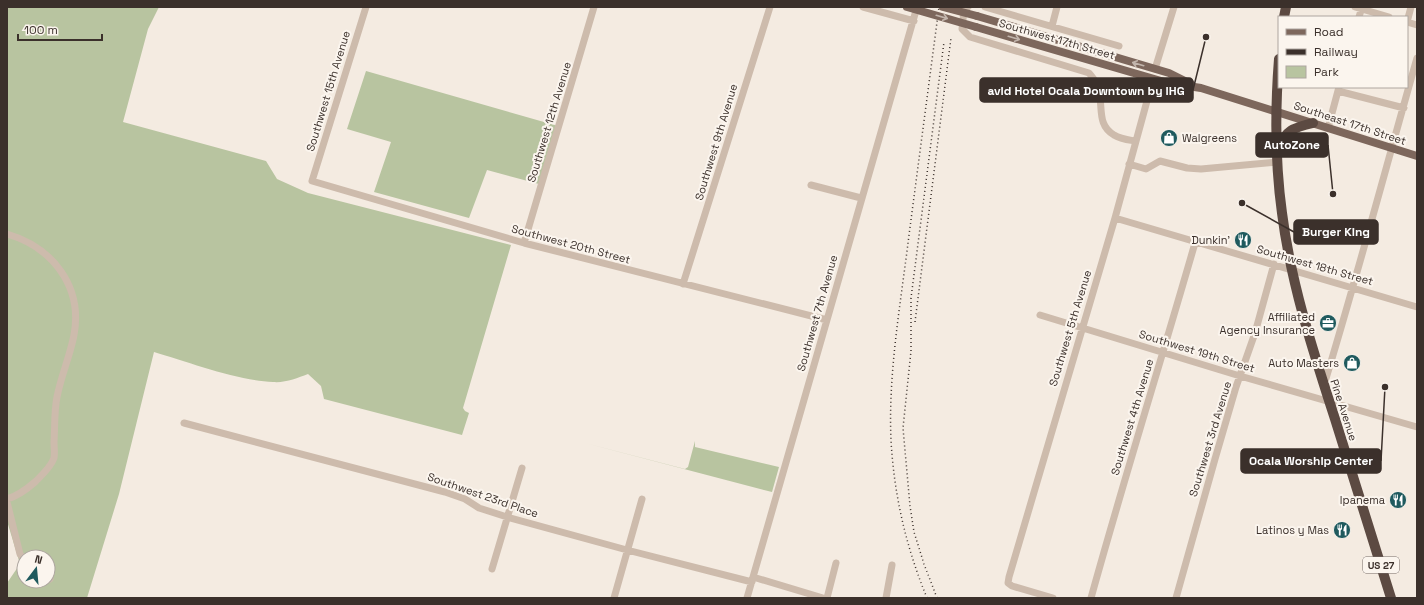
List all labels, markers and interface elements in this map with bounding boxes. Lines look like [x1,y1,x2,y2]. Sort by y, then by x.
one-way arrow [935,14,948,21]
scale bar [18,16,102,42]
street label: Southwest 17th Street [997,16,1117,62]
legend [1278,16,1408,88]
text: 100 m [24,22,58,38]
text: Road [1314,24,1343,40]
street label: Southwest 15th Avenue [303,29,353,153]
one-way arrow [1007,35,1020,42]
text: Railway [1314,44,1358,60]
street label: Southwest 12th Avenue [524,60,574,184]
one-way arrow [1132,60,1145,67]
text: Park [1314,64,1339,80]
callout: avid Hotel Ocala Downtown by IHG [980,78,1193,102]
street label: Southwest 9th Avenue [692,82,740,202]
text: avid Hotel Ocala Downtown by IHG [987,83,1185,99]
street label: Southeast 17th Street [1292,98,1408,148]
shop icon: Walgreens [1159,128,1179,148]
place label: Walgreens [1182,131,1237,145]
callout: AutoZone [1256,133,1328,157]
text: AutoZone [1264,137,1320,153]
callout: Burger King [1294,220,1378,244]
street label: Southwest 20th Street [510,221,632,267]
text: Burger King [1302,224,1370,240]
restaurant icon: Dunkin' [1233,230,1253,250]
place label: Dunkin' [1191,233,1230,247]
street label: Southwest 18th Street [1255,242,1375,288]
street label: Southwest 7th Avenue [794,253,840,373]
street label: Southwest 5th Avenue [1046,268,1094,388]
place label: Affiliated Agency Insurance [1220,310,1315,337]
office icon: Affiliated Agency Insurance [1318,313,1338,333]
street label: Southwest 19th Street [1137,327,1257,375]
shop icon: Auto Masters [1342,353,1362,373]
place label: Auto Masters [1268,356,1339,370]
street label: Southwest 4th Avenue [1108,357,1156,477]
street label: Pine Avenue [1327,377,1361,443]
street label: Southwest 3rd Avenue [1186,380,1234,498]
callout: Ocala Worship Center [1241,449,1381,473]
text: Ocala Worship Center [1249,453,1373,469]
street label: Southwest 23rd Place [426,469,540,521]
restaurant icon: Ipanema [1388,490,1408,510]
place label: Ipanema [1340,493,1386,507]
restaurant icon: Latinos y Mas [1332,520,1352,540]
place label: Latinos y Mas [1256,523,1329,537]
north arrow [16,549,56,589]
text: N [33,552,44,567]
road number: US 27 [1363,557,1399,573]

